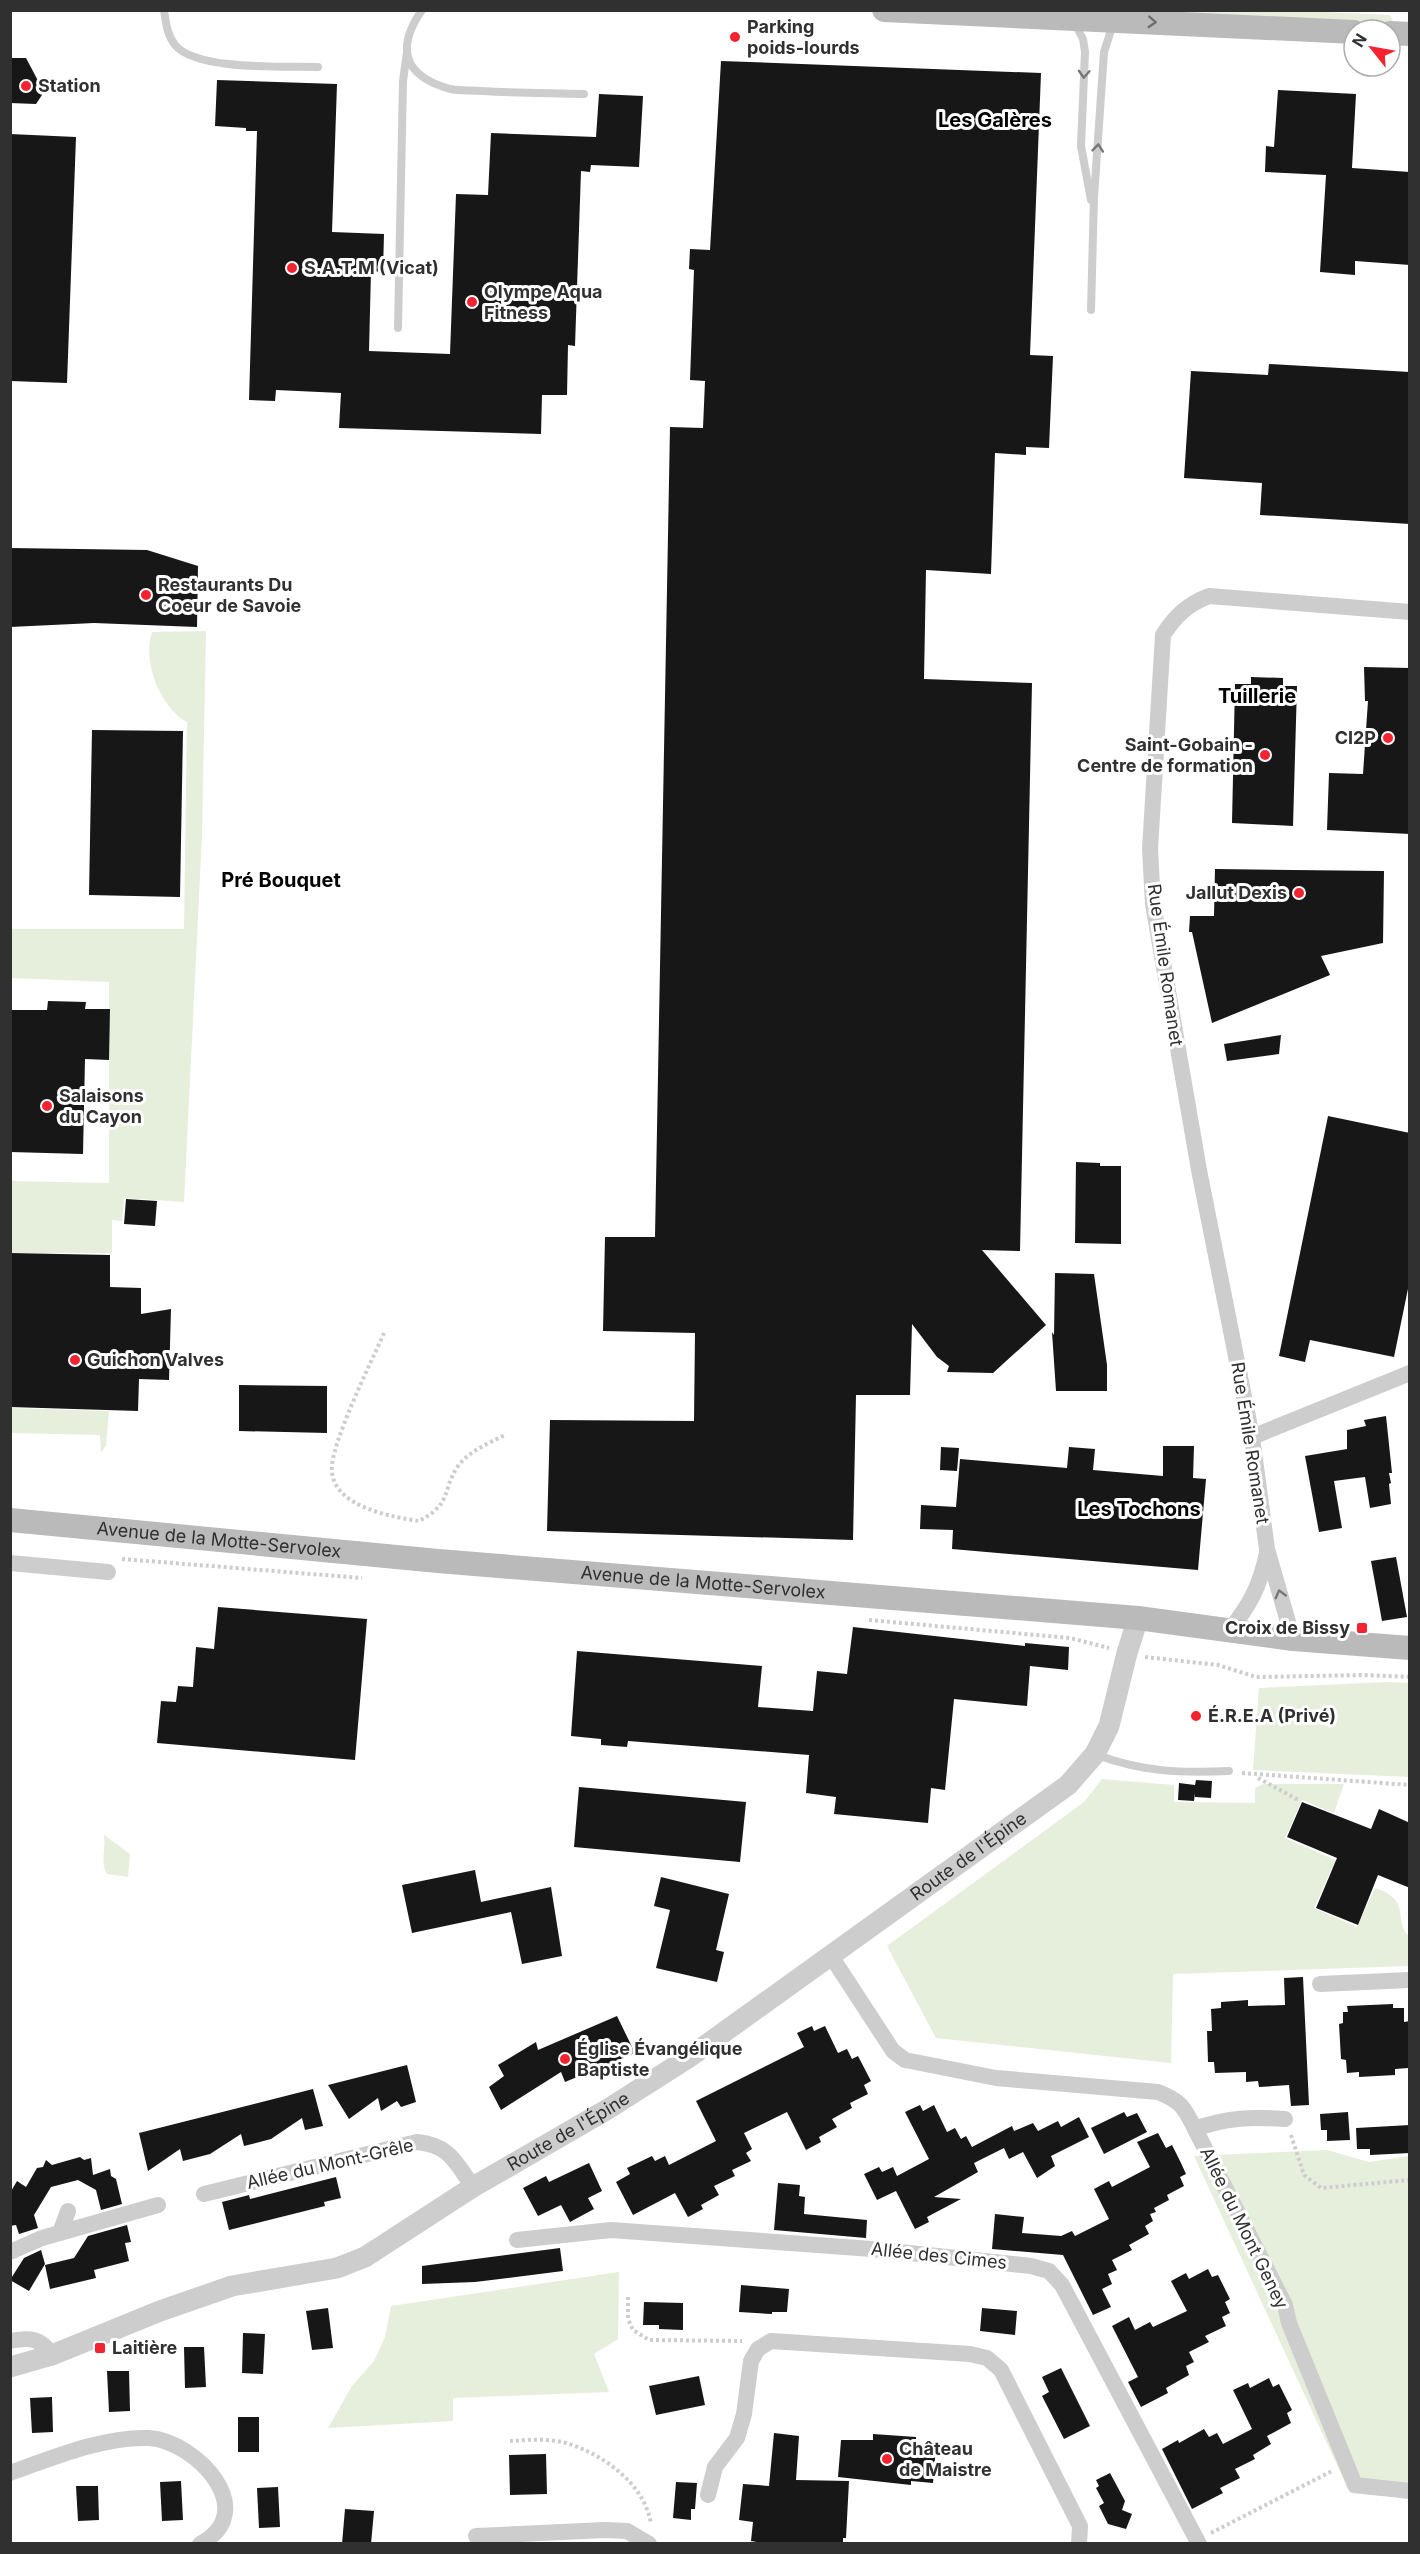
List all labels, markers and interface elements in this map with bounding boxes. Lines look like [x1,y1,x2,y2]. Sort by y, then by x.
place label: Parking poids-lourds [747,16,860,58]
one-way arrow [1148,16,1157,29]
north arrow [1342,18,1402,78]
marker: Parking poids-lourds [728,30,742,44]
text: N [1347,30,1371,51]
one-way arrow [1077,70,1090,79]
place label: Station [38,75,101,96]
marker: Station [19,79,33,93]
district label: Les Galères [938,108,1052,132]
one-way arrow [1091,143,1104,153]
place label: S.A.T.M (Vicat) [304,257,439,278]
marker: S.A.T.M (Vicat) [285,261,299,275]
place label: Olympe Aqua Fitness [484,281,603,323]
marker: Olympe Aqua Fitness [465,295,479,309]
place label: Restaurants Du Coeur de Savoie [158,574,302,616]
marker: Restaurants Du Coeur de Savoie [139,588,153,602]
district label: Tuillerie [1218,684,1296,708]
place label: CI2P [1335,727,1376,748]
marker: CI2P [1381,731,1395,745]
place label: Saint-Gobain - Centre de formation [1077,734,1253,776]
marker: Saint-Gobain - Centre de formation [1258,748,1272,762]
district label: Pré Bouquet [221,868,341,892]
street label: Rue Émile Romanet [1144,882,1188,1048]
place label: Jallut Dexis [1185,882,1287,903]
marker: Jallut Dexis [1292,886,1306,900]
place label: Salaisons du Cayon [59,1085,144,1127]
marker: Salaisons du Cayon [40,1099,54,1113]
place label: Guichon Valves [87,1349,224,1370]
marker: Guichon Valves [68,1353,82,1367]
street label: Rue Émile Romanet [1227,1360,1275,1525]
district label: Les Tochons [1077,1497,1201,1521]
street label: Avenue de la Motte-Servolex [96,1517,342,1562]
street label: Avenue de la Motte-Servolex [580,1562,827,1603]
one-way arrow [1275,1589,1287,1600]
place label: Croix de Bissy [1225,1617,1350,1638]
marker: Croix de Bissy [1355,1621,1369,1635]
place label: É.R.E.A (Privé) [1208,1705,1336,1726]
marker: É.R.E.A (Privé) [1189,1709,1203,1723]
street label: Route de l'Épine [906,1807,1030,1905]
place label: Église Évangélique Baptiste [577,2038,743,2080]
marker: Église Évangélique Baptiste [558,2052,572,2066]
street label: Route de l'Épine [503,2087,633,2175]
street label: Allée du Mont-Grêle [244,2134,415,2193]
street label: Allée du Mont Geney [1196,2143,1293,2312]
street label: Allée des Cimes [870,2238,1008,2273]
place label: Laitière [112,2337,178,2358]
marker: Laitière [93,2341,107,2355]
place label: Château de Maistre [899,2438,992,2480]
marker: Château de Maistre [880,2452,894,2466]

